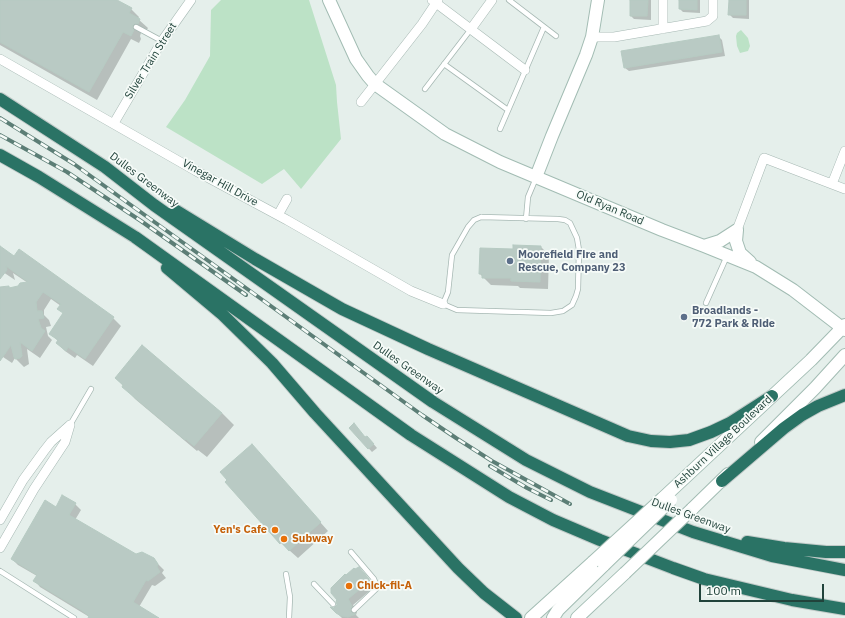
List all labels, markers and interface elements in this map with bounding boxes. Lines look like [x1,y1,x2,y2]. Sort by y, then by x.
street label: Silver Train Street [122,20,180,102]
street label: Dulles Greenway [107,150,181,210]
street label: Vinegar Hill Drive [180,157,260,209]
street label: Old Ryan Road [574,188,646,228]
place label: Moorefield Fire and Rescue, Company 23 [518,248,626,274]
marker: Moorefield Fire and Rescue, Company 23 [505,256,515,266]
place label: Broadlands - 772 Park & Ride [692,304,775,330]
marker: Broadlands - 772 Park & Ride [679,312,689,322]
street label: Dulles Greenway [370,339,446,397]
street label: Ashburn Village Boulevard [671,393,775,491]
street label: Dulles Greenway [650,496,732,536]
place label: Yen's Cafe [213,523,267,537]
marker: Yen's Cafe [270,525,280,535]
place label: Subway [292,532,333,546]
marker: Subway [279,534,289,544]
scale bar [701,576,826,602]
place label: Chick-fil-A [357,579,412,593]
marker: Chick-fil-A [344,581,354,591]
text: 100 m [706,583,741,598]

